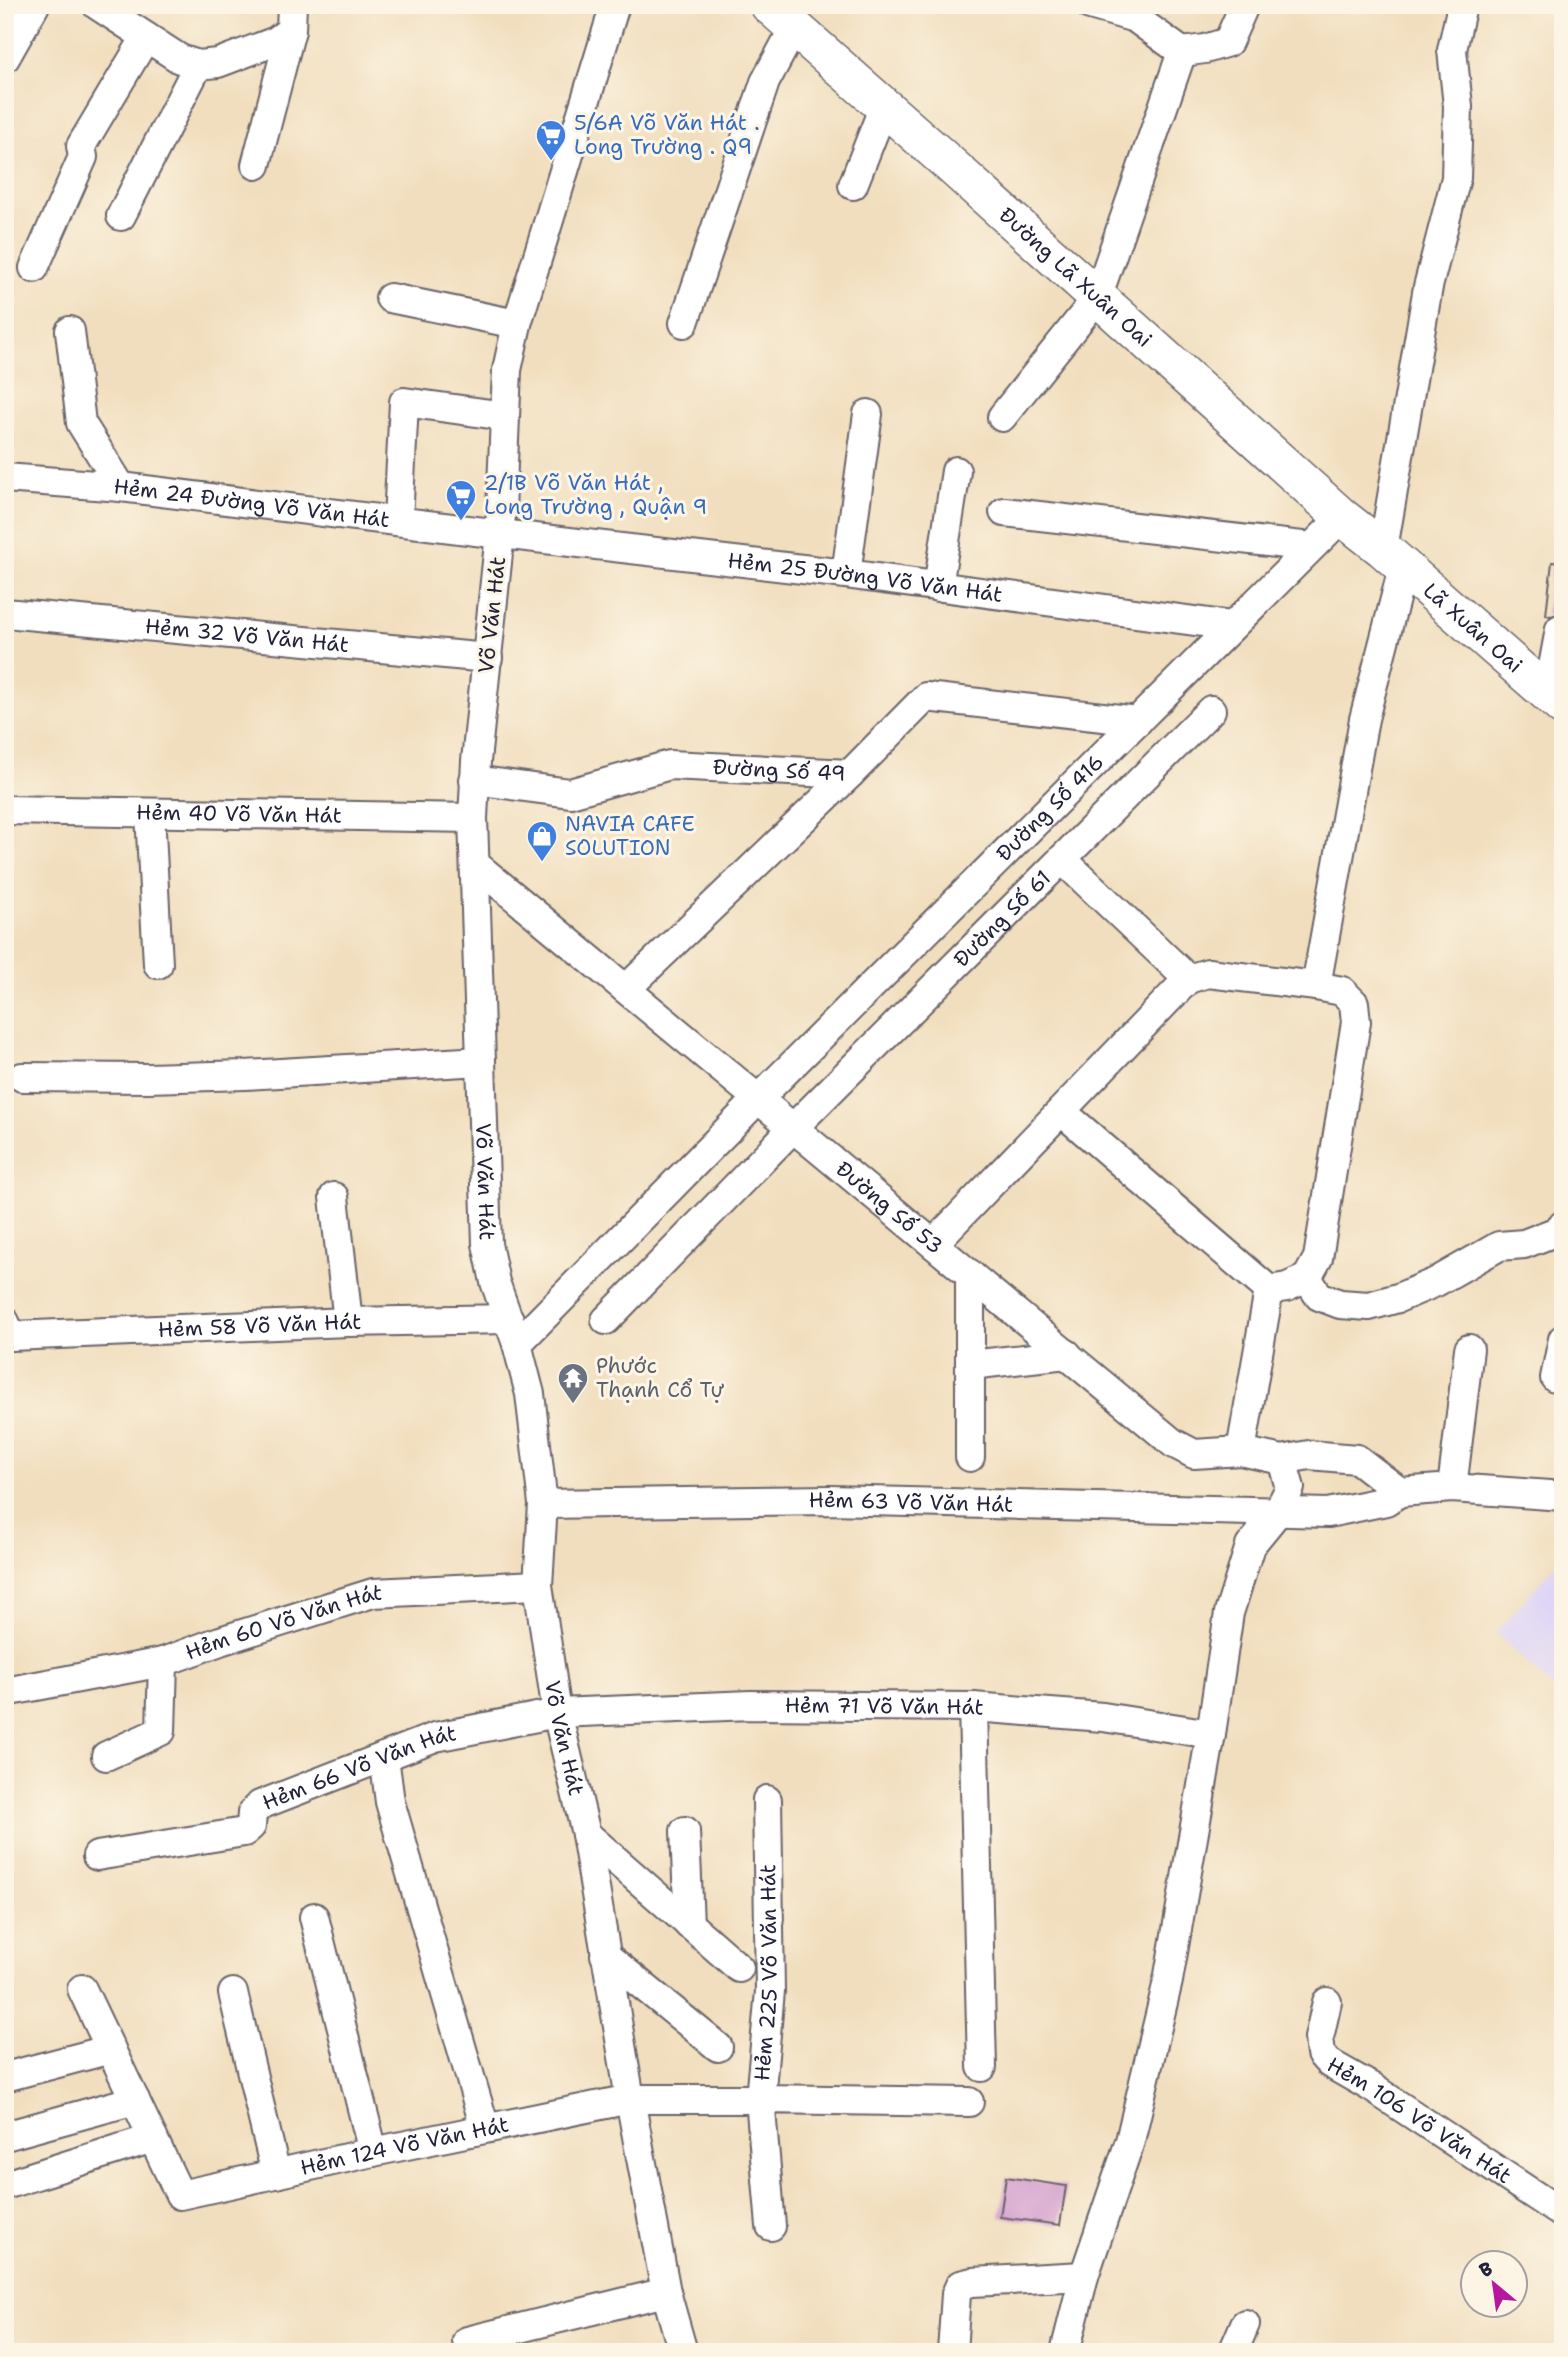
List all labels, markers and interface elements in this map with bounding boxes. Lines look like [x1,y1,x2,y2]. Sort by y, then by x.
place label: 5/6A Võ Văn Hát . Long Trường . Q9 [574,109,760,161]
supermarket icon: 5/6A Võ Văn Hát . Long Trường . Q9 [534,118,568,162]
street label: Đường Lã Xuân Oai [993,201,1158,353]
place label: 2/1B Võ Văn Hát , Long Trường , Quận 9 [484,469,707,521]
street label: Hẻm 24 Đường Võ Văn Hát [112,472,391,534]
supermarket icon: 2/1B Võ Văn Hát , Long Trường , Quận 9 [444,478,478,522]
street label: Hẻm 25 Đường Võ Văn Hát [726,546,1004,609]
street label: Võ Văn Hát [472,555,512,675]
street label: Lã Xuân Oai [1417,577,1528,679]
street label: Hẻm 32 Võ Văn Hát [144,612,350,659]
street label: Đường Số 416 [990,748,1110,868]
street label: Đường Số 49 [712,753,846,788]
street label: Hẻm 40 Võ Văn Hát [136,798,342,830]
place label: NAVIA CAFE SOLUTION [565,810,695,862]
shop icon: NAVIA CAFE SOLUTION [525,819,559,863]
street label: Đường Số 61 [948,864,1057,973]
street label: Võ Văn Hát [469,1122,501,1241]
street label: Đường Số 53 [830,1155,949,1260]
street label: Hẻm 58 Võ Văn Hát [157,1308,362,1344]
place label: Phước Thạnh Cổ Tự [596,1352,724,1404]
temple icon: Phước Thạnh Cổ Tự [556,1361,590,1405]
street label: Hẻm 63 Võ Văn Hát [809,1486,1014,1519]
street label: Hẻm 60 Võ Văn Hát [182,1579,383,1667]
street label: Võ Văn Hát [538,1679,590,1798]
street label: Hẻm 71 Võ Văn Hát [785,1691,985,1722]
street label: Hẻm 66 Võ Văn Hát [258,1719,459,1817]
street label: Hẻm 225 Võ Văn Hát [748,1864,784,2082]
street label: Hẻm 106 Võ Văn Hát [1322,2051,1517,2190]
street label: Hẻm 124 Võ Văn Hát [298,2110,511,2182]
north arrow [1460,2248,1530,2318]
text: B [1475,2256,1497,2283]

